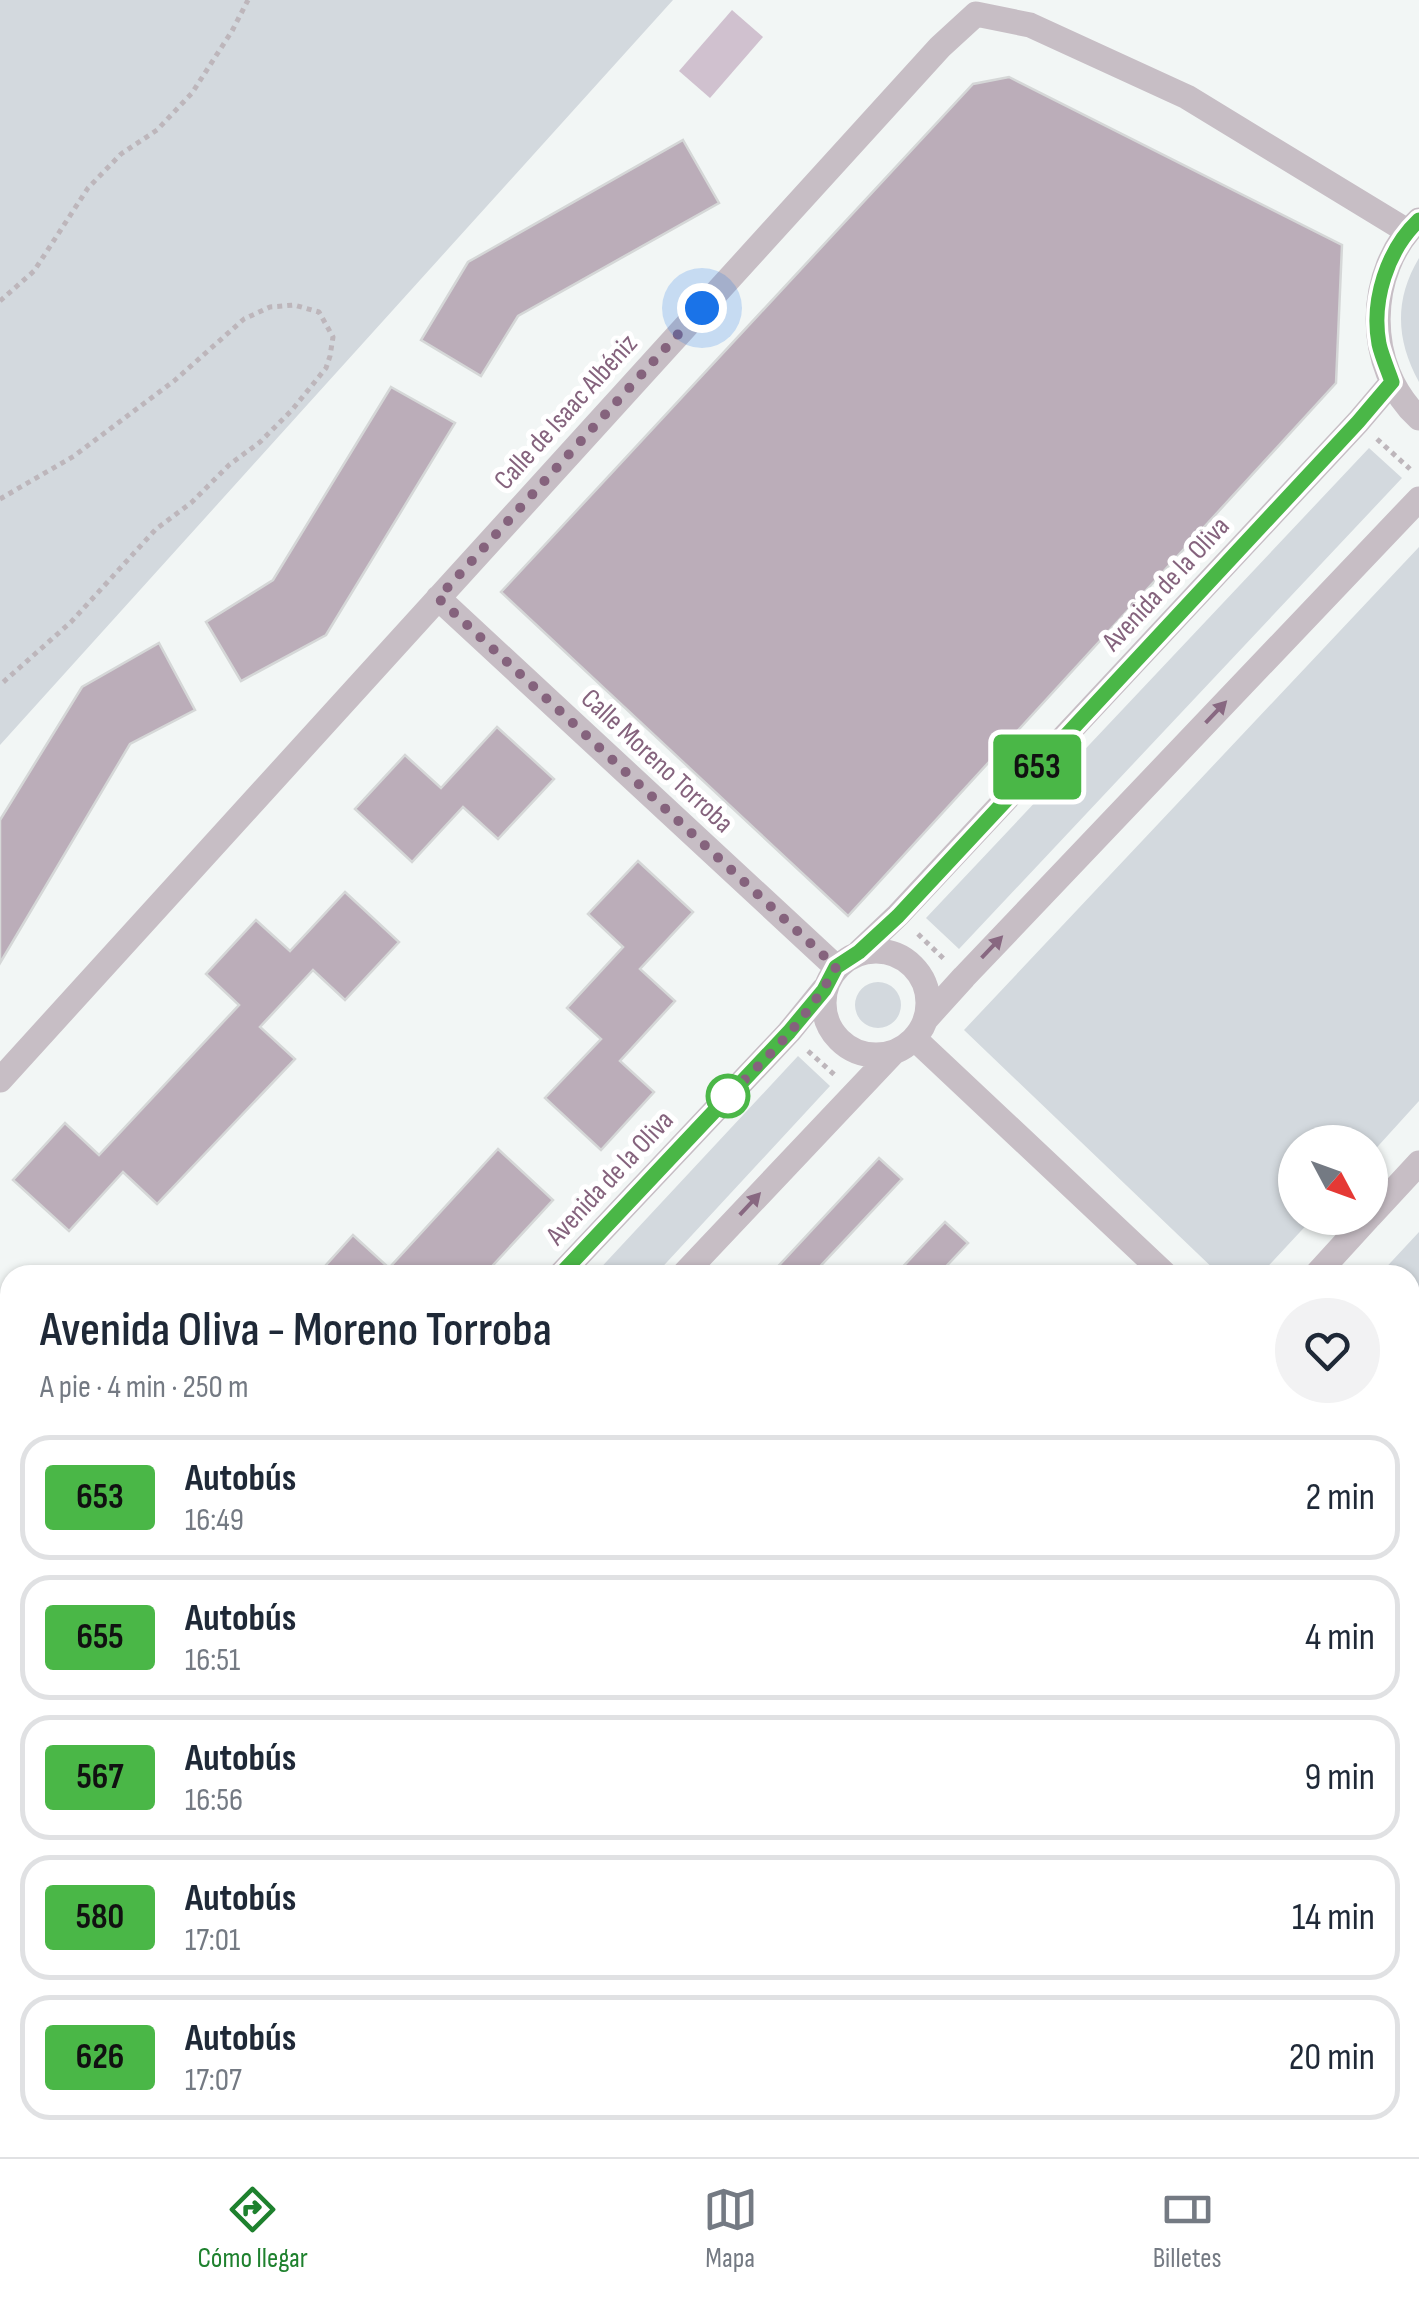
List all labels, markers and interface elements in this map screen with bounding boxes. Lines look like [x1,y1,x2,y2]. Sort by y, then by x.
your location [677,283,727,333]
street label: Calle de Isaac Albéniz [488,327,644,497]
street label: Avenida de la Oliva [1095,510,1237,659]
street label: Calle Moreno Torroba [574,682,740,840]
one-way arrow [1204,700,1227,724]
line badge: 653 [980,734,1094,800]
text: 653 [1013,746,1061,789]
one-way arrow [980,936,1003,960]
unlabelled marker [707,1075,749,1117]
street label: Avenida de la Oliva [539,1104,681,1253]
north arrow [1278,1125,1388,1235]
map controls [1278,1125,1388,1235]
one-way arrow [738,1192,760,1217]
button: heart [1275,1298,1380,1403]
text: Avenida Oliva - Moreno Torroba [40,1302,552,1359]
text: A pie · 4 min · 250 m [40,1368,249,1407]
text: Autobús [185,1456,296,1501]
text: 2 min [1306,1475,1375,1520]
text: 653 [76,1476,124,1519]
text: 16:49 [185,1501,244,1540]
text: Autobús [185,1596,296,1641]
text: 4 min [1305,1615,1375,1660]
text: 655 [76,1616,124,1659]
text: 16:51 [185,1641,240,1680]
text: Autobús [185,1736,296,1781]
text: 9 min [1304,1755,1375,1800]
text: 567 [76,1756,124,1799]
text: 16:56 [185,1781,243,1820]
text: Autobús [185,1876,296,1921]
text: 14 min [1292,1895,1375,1940]
text: 580 [76,1896,124,1939]
text: 17:01 [185,1921,240,1960]
text: Autobús [185,2016,296,2061]
text: 20 min [1289,2035,1375,2080]
text: 626 [76,2036,124,2079]
text: 17:07 [185,2061,242,2100]
tab: Cómo llegar [197,2182,308,2275]
tab: Mapa [703,2182,758,2275]
tab: Billetes [1153,2182,1222,2275]

